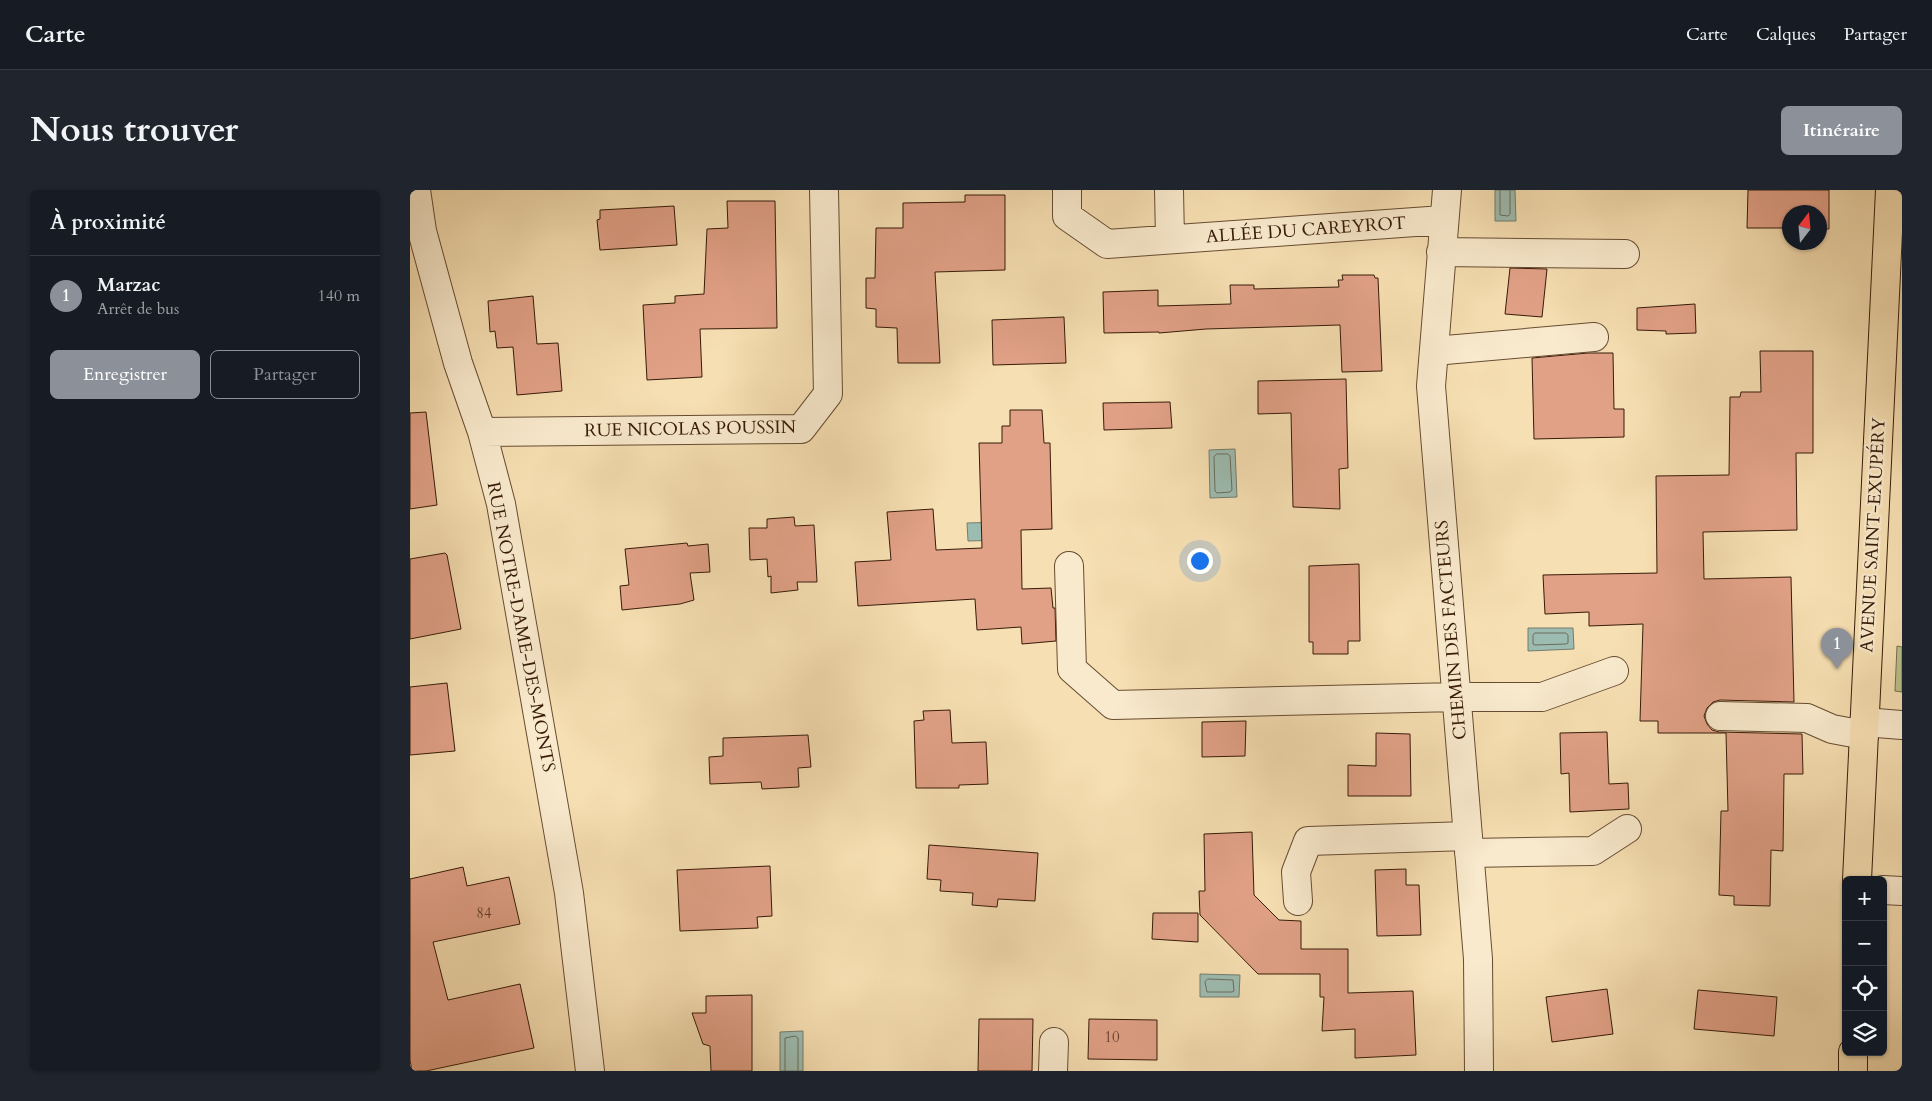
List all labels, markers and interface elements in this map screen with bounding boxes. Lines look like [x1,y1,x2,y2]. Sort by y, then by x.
text: Carte [25,18,86,51]
text: Carte [1686,22,1728,47]
text: Calques [1756,22,1816,47]
text: Partager [1844,22,1907,47]
text: Nous trouver [30,106,238,154]
button: Itinéraire [1781,106,1902,155]
north arrow [1782,205,1827,250]
text: À proximité [50,208,166,237]
street label: ALLÉE DU CAREYROT [1205,211,1407,249]
text: Marzac [97,272,160,298]
text: 1 [62,285,70,307]
text: 140 m [318,285,360,307]
text: Arrêt de bus [97,298,179,320]
button: Enregistrer [50,350,200,399]
button: Partager [210,350,360,399]
street label: RUE NICOLAS POUSSIN [584,415,797,443]
street label: AVENUE SAINT-EXUPÉRY [1854,416,1892,653]
street label: RUE NOTRE-DAME-DES-MONTS [481,480,561,774]
street label: CHEMIN DES FACTEURS [1429,519,1473,741]
your location [1187,548,1213,574]
pin: 1 [1821,628,1853,669]
map controls [1842,876,1887,1056]
button: + [1842,876,1887,921]
house number: 84 [476,903,492,923]
button: − [1842,921,1887,966]
button: locate [1842,966,1887,1011]
button: layers [1842,1011,1887,1056]
house number: 10 [1104,1027,1120,1047]

